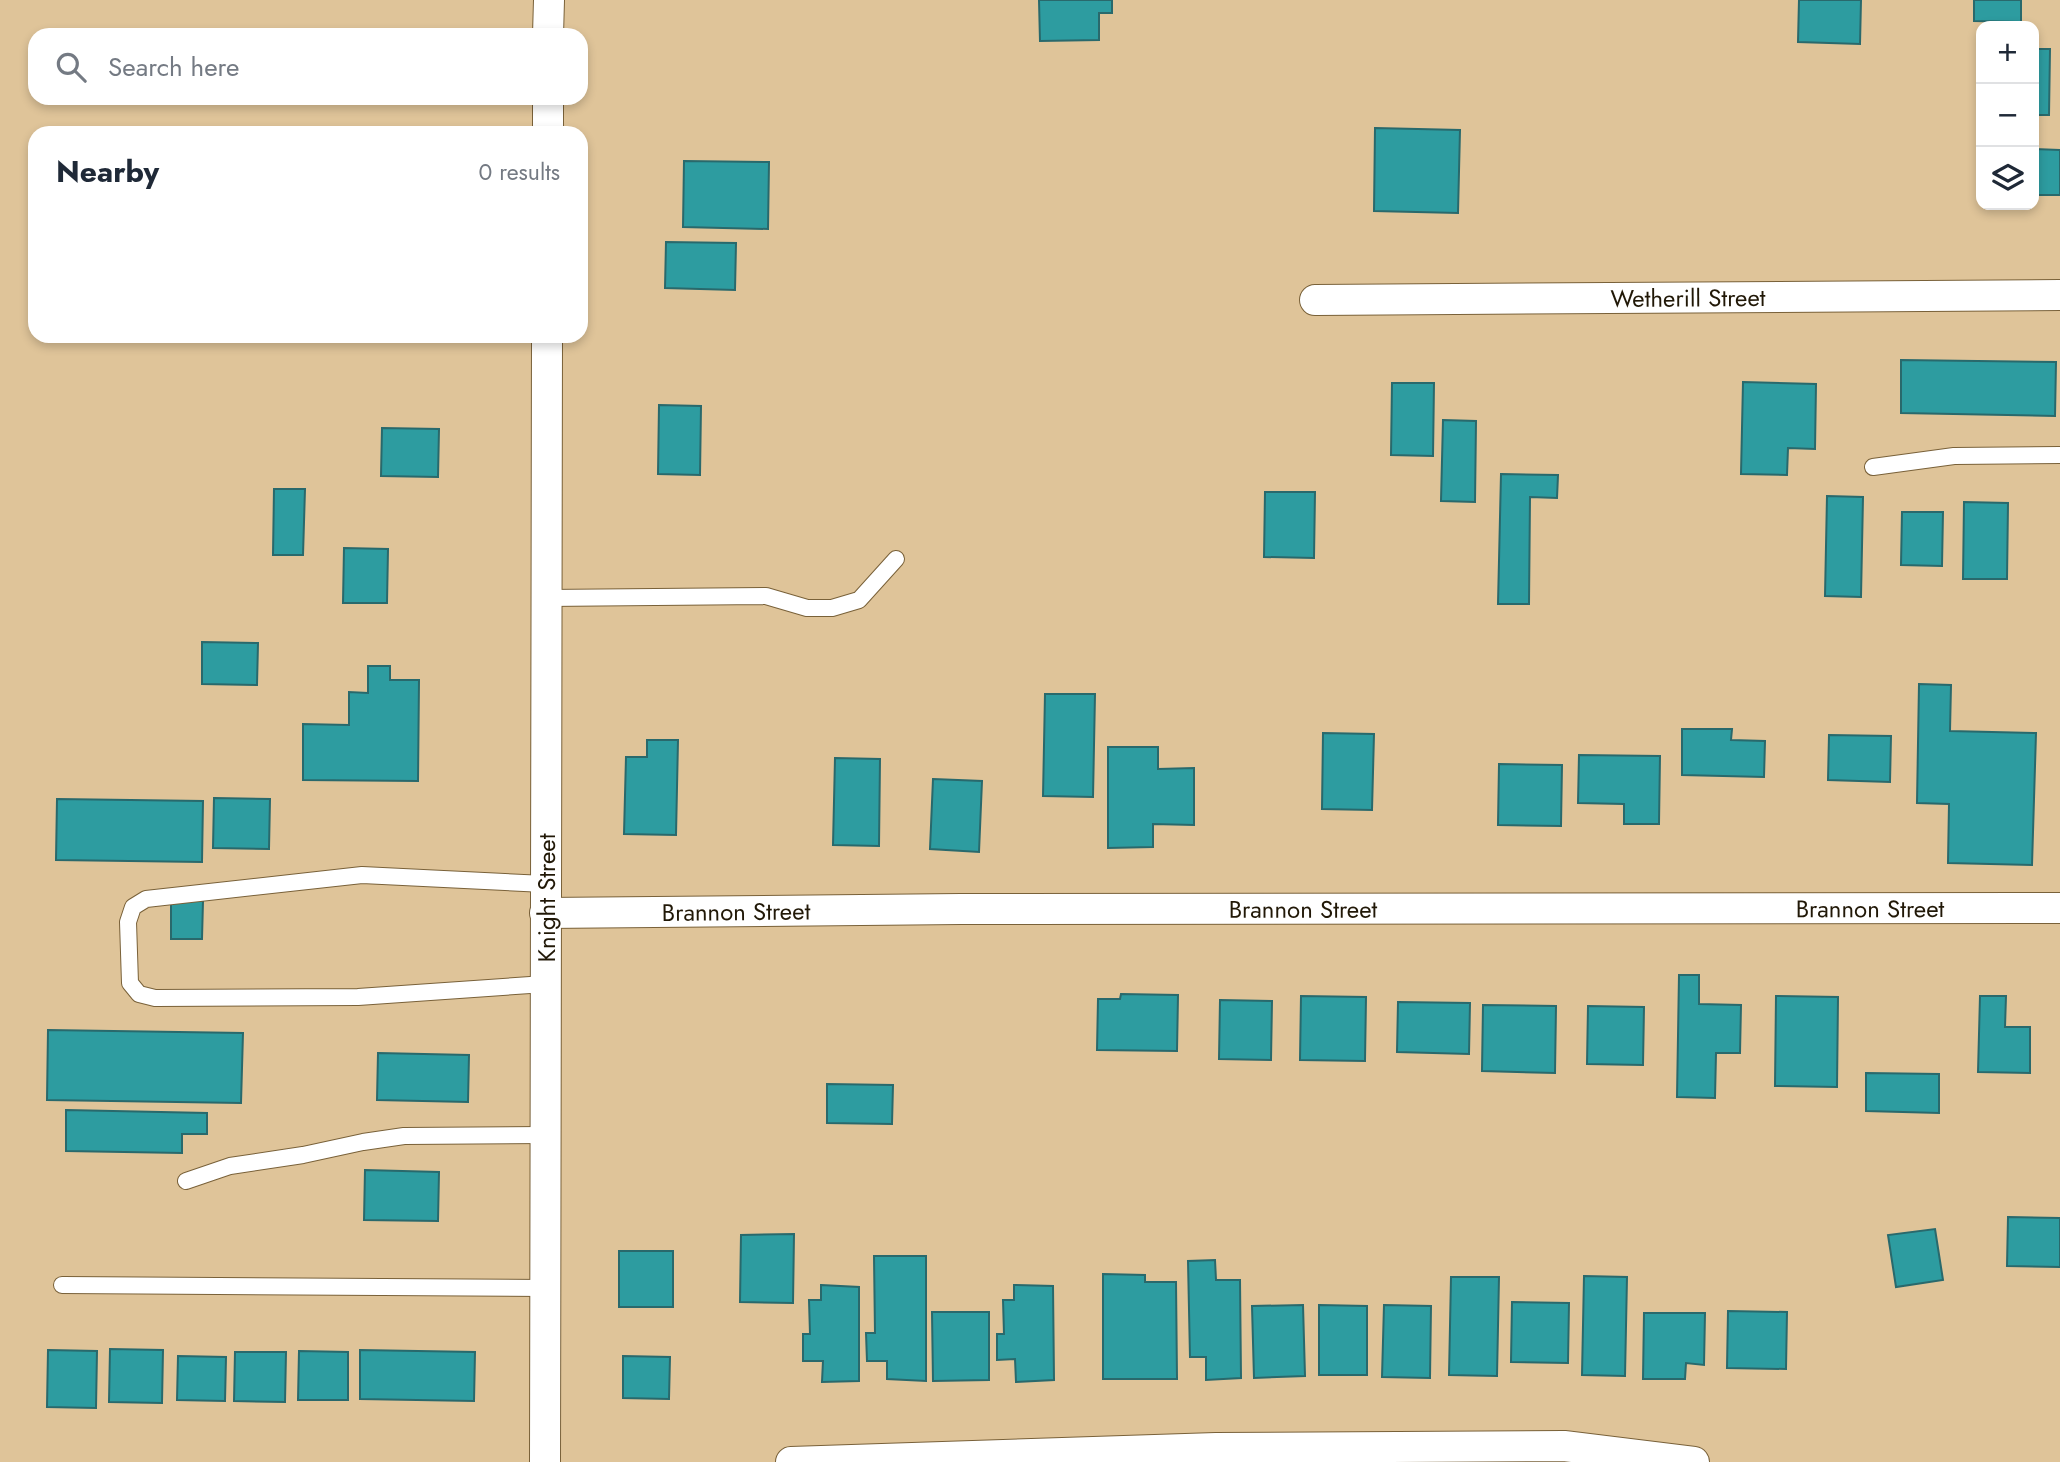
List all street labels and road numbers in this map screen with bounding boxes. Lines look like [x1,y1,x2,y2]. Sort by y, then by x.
street label: Wetherill Street [1610,279,1766,316]
street label: Knight Street [528,833,564,963]
street label: Brannon Street [1229,891,1378,926]
street label: Brannon Street [1796,891,1945,926]
street label: Brannon Street [662,893,811,929]

